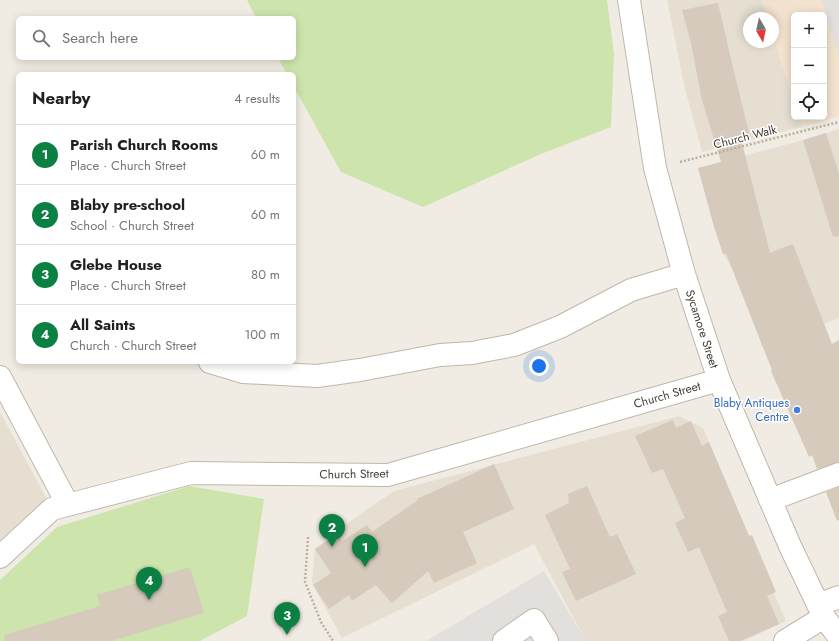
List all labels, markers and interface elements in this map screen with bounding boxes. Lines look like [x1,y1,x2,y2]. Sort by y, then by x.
north arrow [743,12,779,48]
map controls [791,12,827,120]
button: + [791,12,827,48]
search box [16,16,296,60]
icon: search [30,27,52,49]
text: Search here [62,27,138,49]
button: − [791,48,827,84]
button: locate [791,84,827,120]
text: Nearby [32,86,90,110]
text: 4 results [234,89,280,108]
street label: Church Walk [711,120,779,154]
text: Parish Church Rooms [70,134,218,156]
text: 1 [42,145,48,164]
text: 60 m [251,145,280,164]
text: Place · Church Street [70,156,186,175]
text: Blaby pre-school [70,194,185,216]
text: 2 [41,205,49,224]
text: 60 m [251,205,280,224]
text: School · Church Street [70,216,194,235]
text: Glebe House [70,254,162,276]
text: 3 [41,265,49,284]
text: 80 m [251,265,280,284]
text: Place · Church Street [70,276,186,295]
street label: Sycamore Street [681,287,723,371]
text: All Saints [70,314,135,336]
text: 4 [40,325,50,344]
text: 100 m [245,325,280,344]
text: Church · Church Street [70,336,196,355]
your location [529,356,549,376]
street label: Church Street [631,377,703,413]
place label: Blaby Antiques Centre [714,394,789,426]
marker: Blaby Antiques Centre [792,405,802,415]
street label: Church Street [319,464,389,484]
pin: 2 [319,514,345,547]
pin: 1 [352,534,378,567]
pin: 4 [136,567,162,600]
pin: 3 [274,602,300,635]

